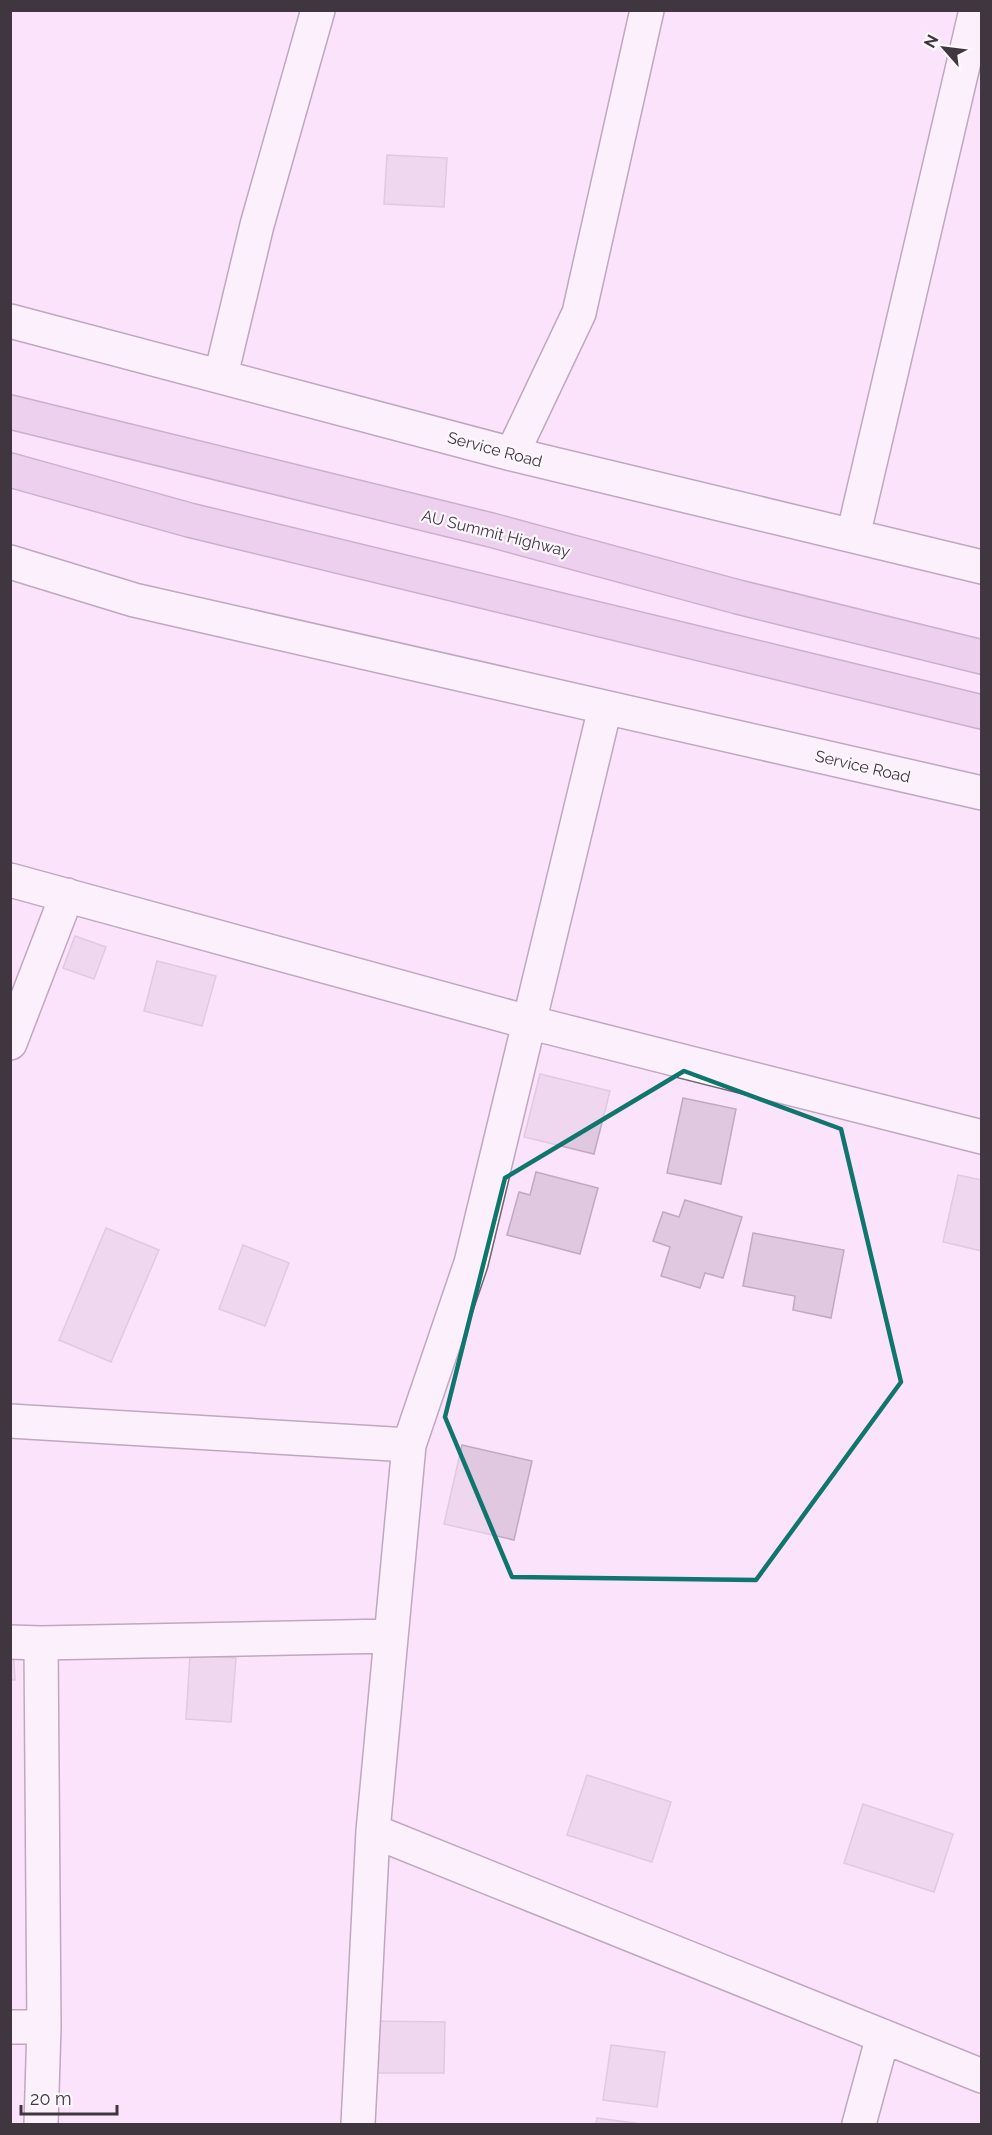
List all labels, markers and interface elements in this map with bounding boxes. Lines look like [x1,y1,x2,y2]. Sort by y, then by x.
north arrow [914,18,974,78]
text: N [920,31,942,51]
street label: Service Road [445,428,544,471]
street label: AU Summit Highway [420,506,572,561]
street label: Service Road [813,746,912,787]
scale bar [21,2078,117,2116]
text: 20 m [30,2088,72,2109]

